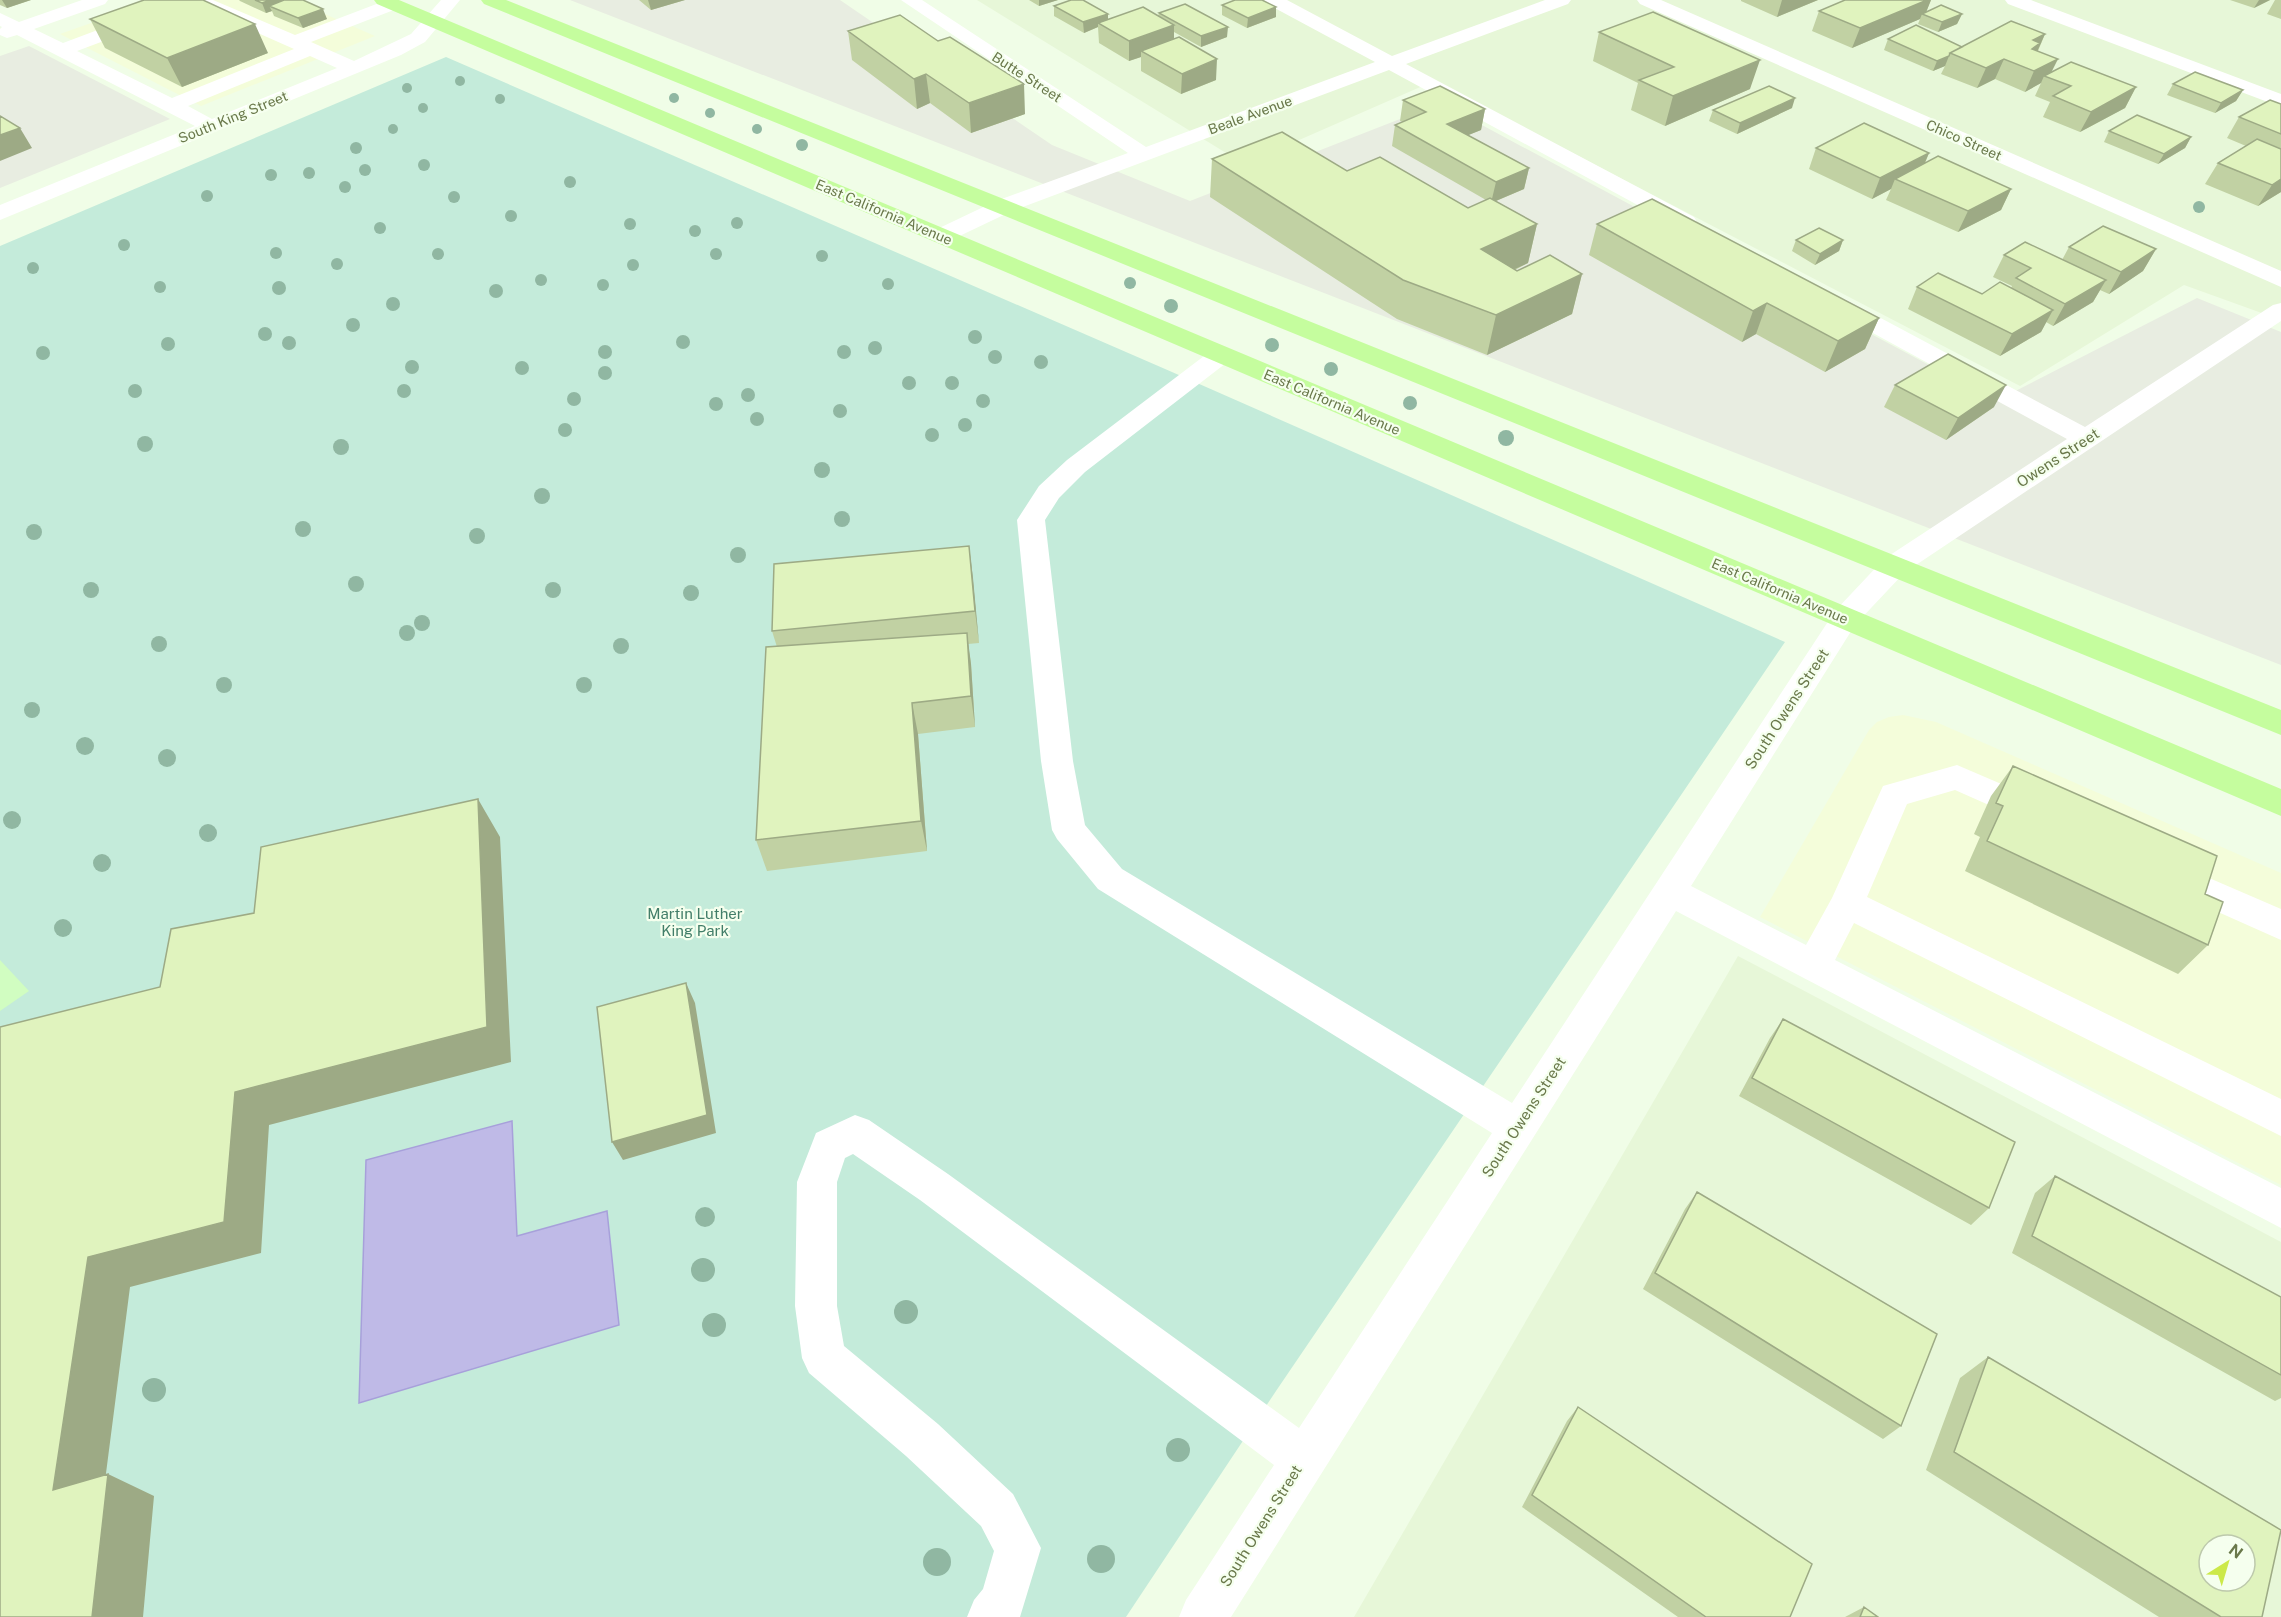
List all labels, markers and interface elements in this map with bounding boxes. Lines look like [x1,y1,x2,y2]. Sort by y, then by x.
street label: Butte Street [989,49,1065,105]
street label: South King Street [176,88,290,146]
street label: Beale Avenue [1206,92,1294,138]
street label: Chico Street [1924,116,2004,164]
street label: East California Avenue [813,176,955,248]
street label: East California Avenue [1261,366,1403,438]
street label: Owens Street [2013,425,2102,490]
street label: East California Avenue [1709,555,1851,627]
street label: South Owens Street [1741,645,1832,772]
park label: Martin Luther King Park [647,905,743,939]
street label: South Owens Street [1478,1053,1569,1180]
street label: South Owens Street [1216,1462,1305,1590]
north arrow [2197,1533,2257,1593]
text: N [2225,1540,2246,1563]

